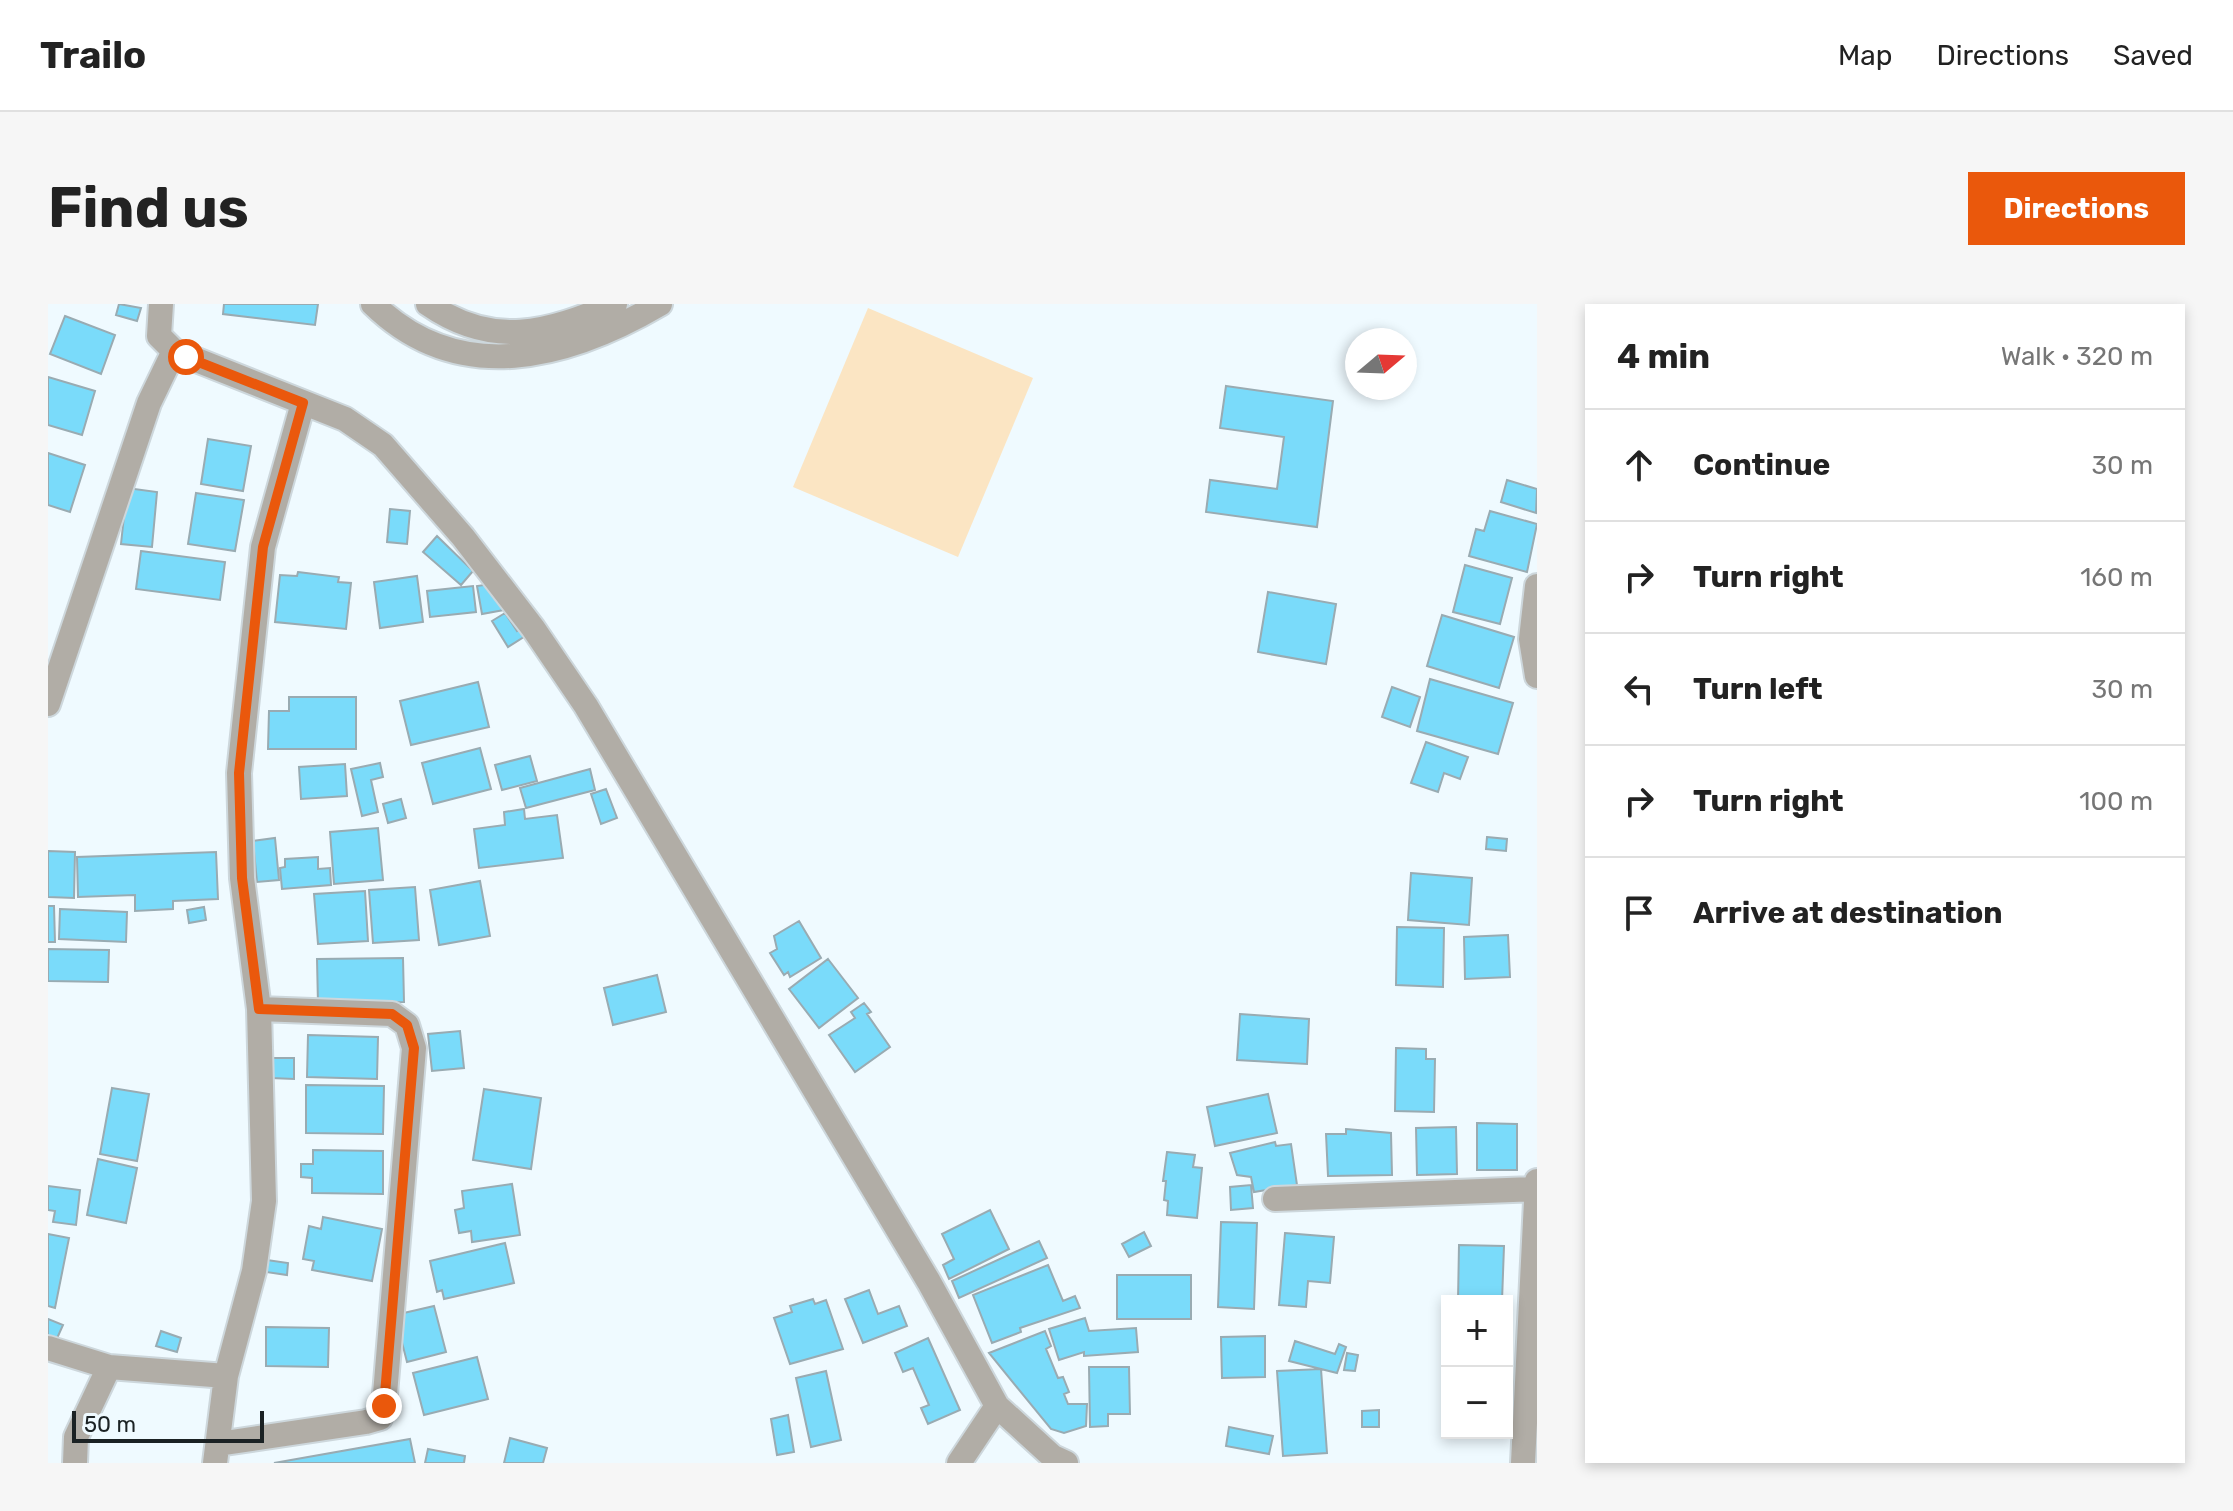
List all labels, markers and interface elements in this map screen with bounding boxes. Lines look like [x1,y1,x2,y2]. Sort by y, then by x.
text: Trailo [40,32,146,78]
text: Map [1838,39,1892,72]
text: Directions [1936,39,2069,72]
text: Saved [2113,39,2193,72]
button: Directions [1968,172,2185,245]
text: Find us [48,175,249,241]
north arrow [1345,328,1417,400]
text: 4 min [1617,336,1710,377]
route start [168,339,204,375]
text: Walk · 320 m [2001,341,2153,372]
icon: ahead [1617,443,1661,487]
text: Continue [1693,447,1830,483]
text: 30 m [2091,450,2153,481]
icon: right [1617,555,1661,599]
text: Turn right [1693,559,1844,595]
text: 160 m [2080,562,2153,593]
icon: left [1617,667,1661,711]
text: Turn left [1693,671,1823,707]
text: 30 m [2091,674,2153,705]
icon: right [1617,779,1661,823]
text: Turn right [1693,783,1844,819]
text: 100 m [2079,786,2153,817]
icon: arrive [1617,891,1661,935]
text: Arrive at destination [1693,895,2003,931]
map controls [1441,1295,1513,1439]
button: + [1441,1295,1513,1367]
button: − [1441,1367,1513,1439]
route end [366,1388,402,1424]
scale bar [72,1407,264,1443]
text: 50 m [84,1411,136,1438]

